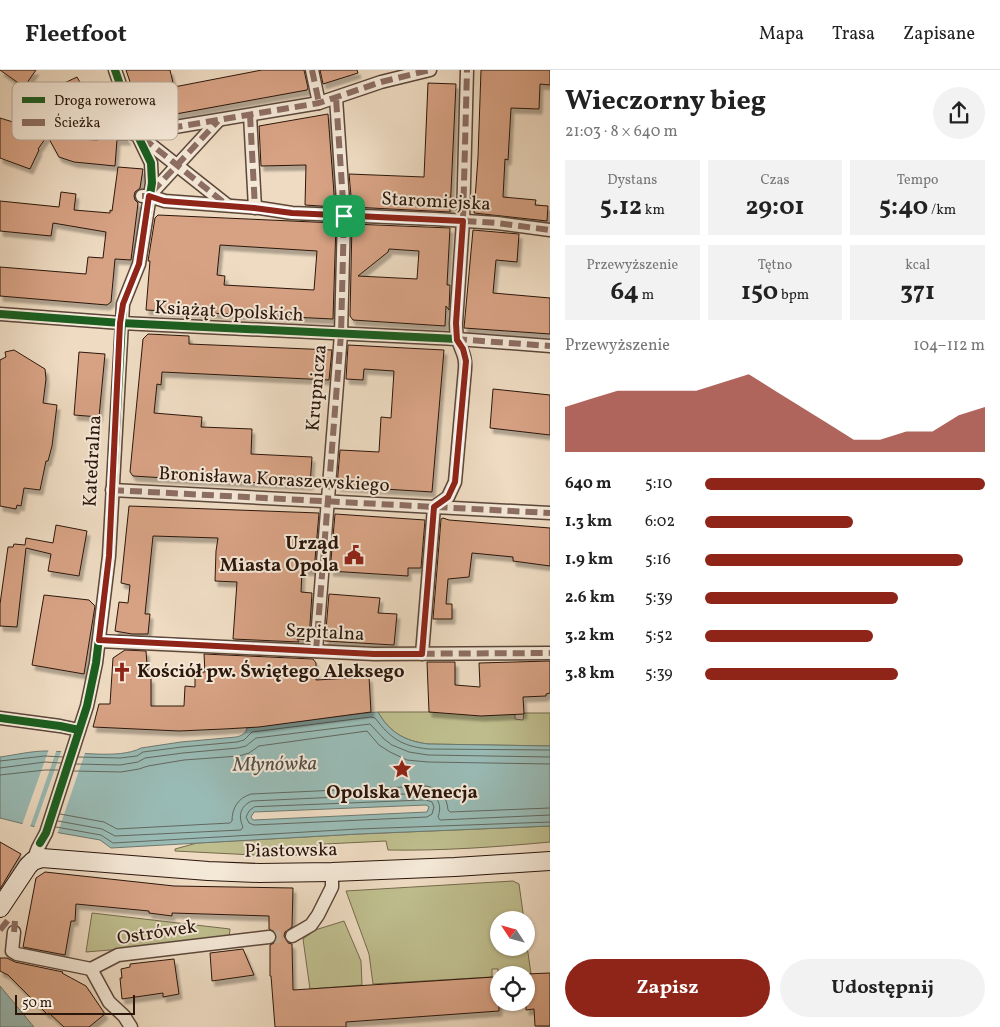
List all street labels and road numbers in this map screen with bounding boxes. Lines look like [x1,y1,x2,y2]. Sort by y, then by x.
street label: Staromiejska [381,186,491,218]
street label: Książąt Opolskich [154,295,304,329]
street label: Krupnicza [300,344,334,432]
street label: Katedralna [78,414,108,508]
street label: Bronisława Koraszewskiego [158,461,390,499]
street label: Szpitalna [285,618,365,648]
street label: Piastowska [244,837,338,865]
street label: Ostrówek [115,914,199,952]

